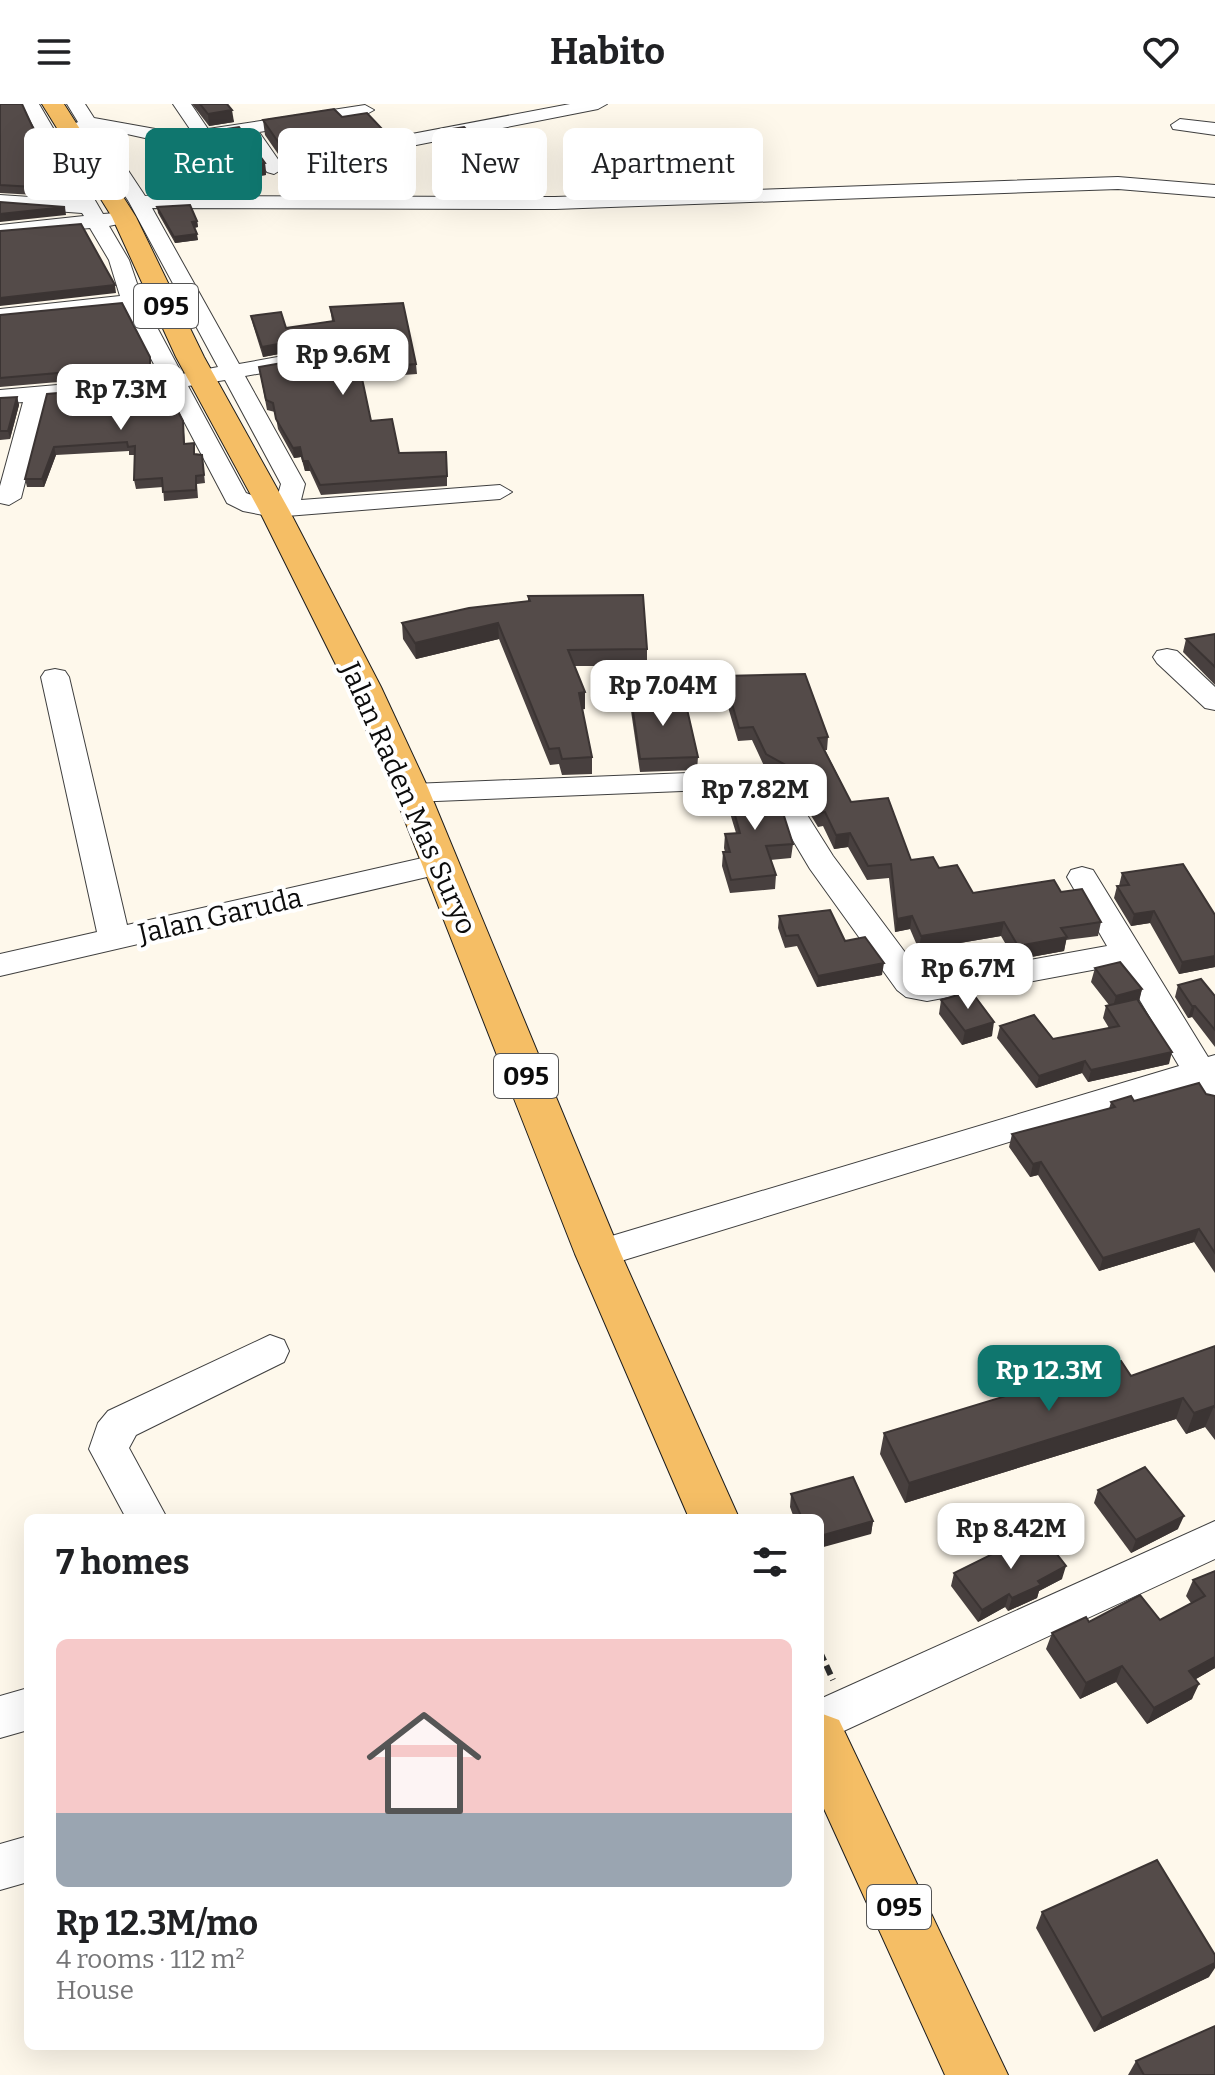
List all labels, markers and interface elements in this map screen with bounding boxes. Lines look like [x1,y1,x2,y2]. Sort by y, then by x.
icon: menu [32,30,76,74]
text: Habito [550,30,665,74]
icon: heart [1139,30,1183,74]
chip: Buy [24,128,129,200]
chip: Rent [145,128,262,200]
chip: Filters [278,128,416,200]
chip: New [432,128,547,200]
chip: Apartment [563,128,763,200]
road number: 095 [134,284,198,328]
pin: Rp 9.6M [269,329,417,397]
text: Rp 9.6M [295,339,391,370]
pin: Rp 7.3M [47,364,195,432]
text: Rp 7.3M [75,374,167,405]
street label: Jalan Raden Mas Suryo [333,656,483,939]
pin: Rp 7.04M [580,660,746,728]
text: Rp 7.04M [608,670,718,701]
pin: Rp 7.82M [672,764,838,832]
text: Rp 7.82M [701,774,809,805]
street label: Jalan Garuda [134,881,305,951]
pin: Rp 6.7M [894,943,1042,1011]
text: Rp 6.7M [921,953,1015,984]
road number: 095 [494,1054,558,1098]
pin: Rp 12.3M [966,1345,1132,1413]
text: Rp 12.3M [996,1355,1102,1386]
pin: Rp 8.42M [928,1503,1094,1571]
text: Rp 8.42M [955,1513,1067,1544]
icon: filters [748,1540,792,1584]
text: 7 homes [56,1542,189,1583]
icon: home [352,1691,496,1835]
road number: 095 [867,1885,931,1929]
text: Rp 12.3M/mo [56,1903,258,1944]
text: 4 rooms · 112 m² [56,1944,245,1975]
text: House [56,1975,134,2006]

